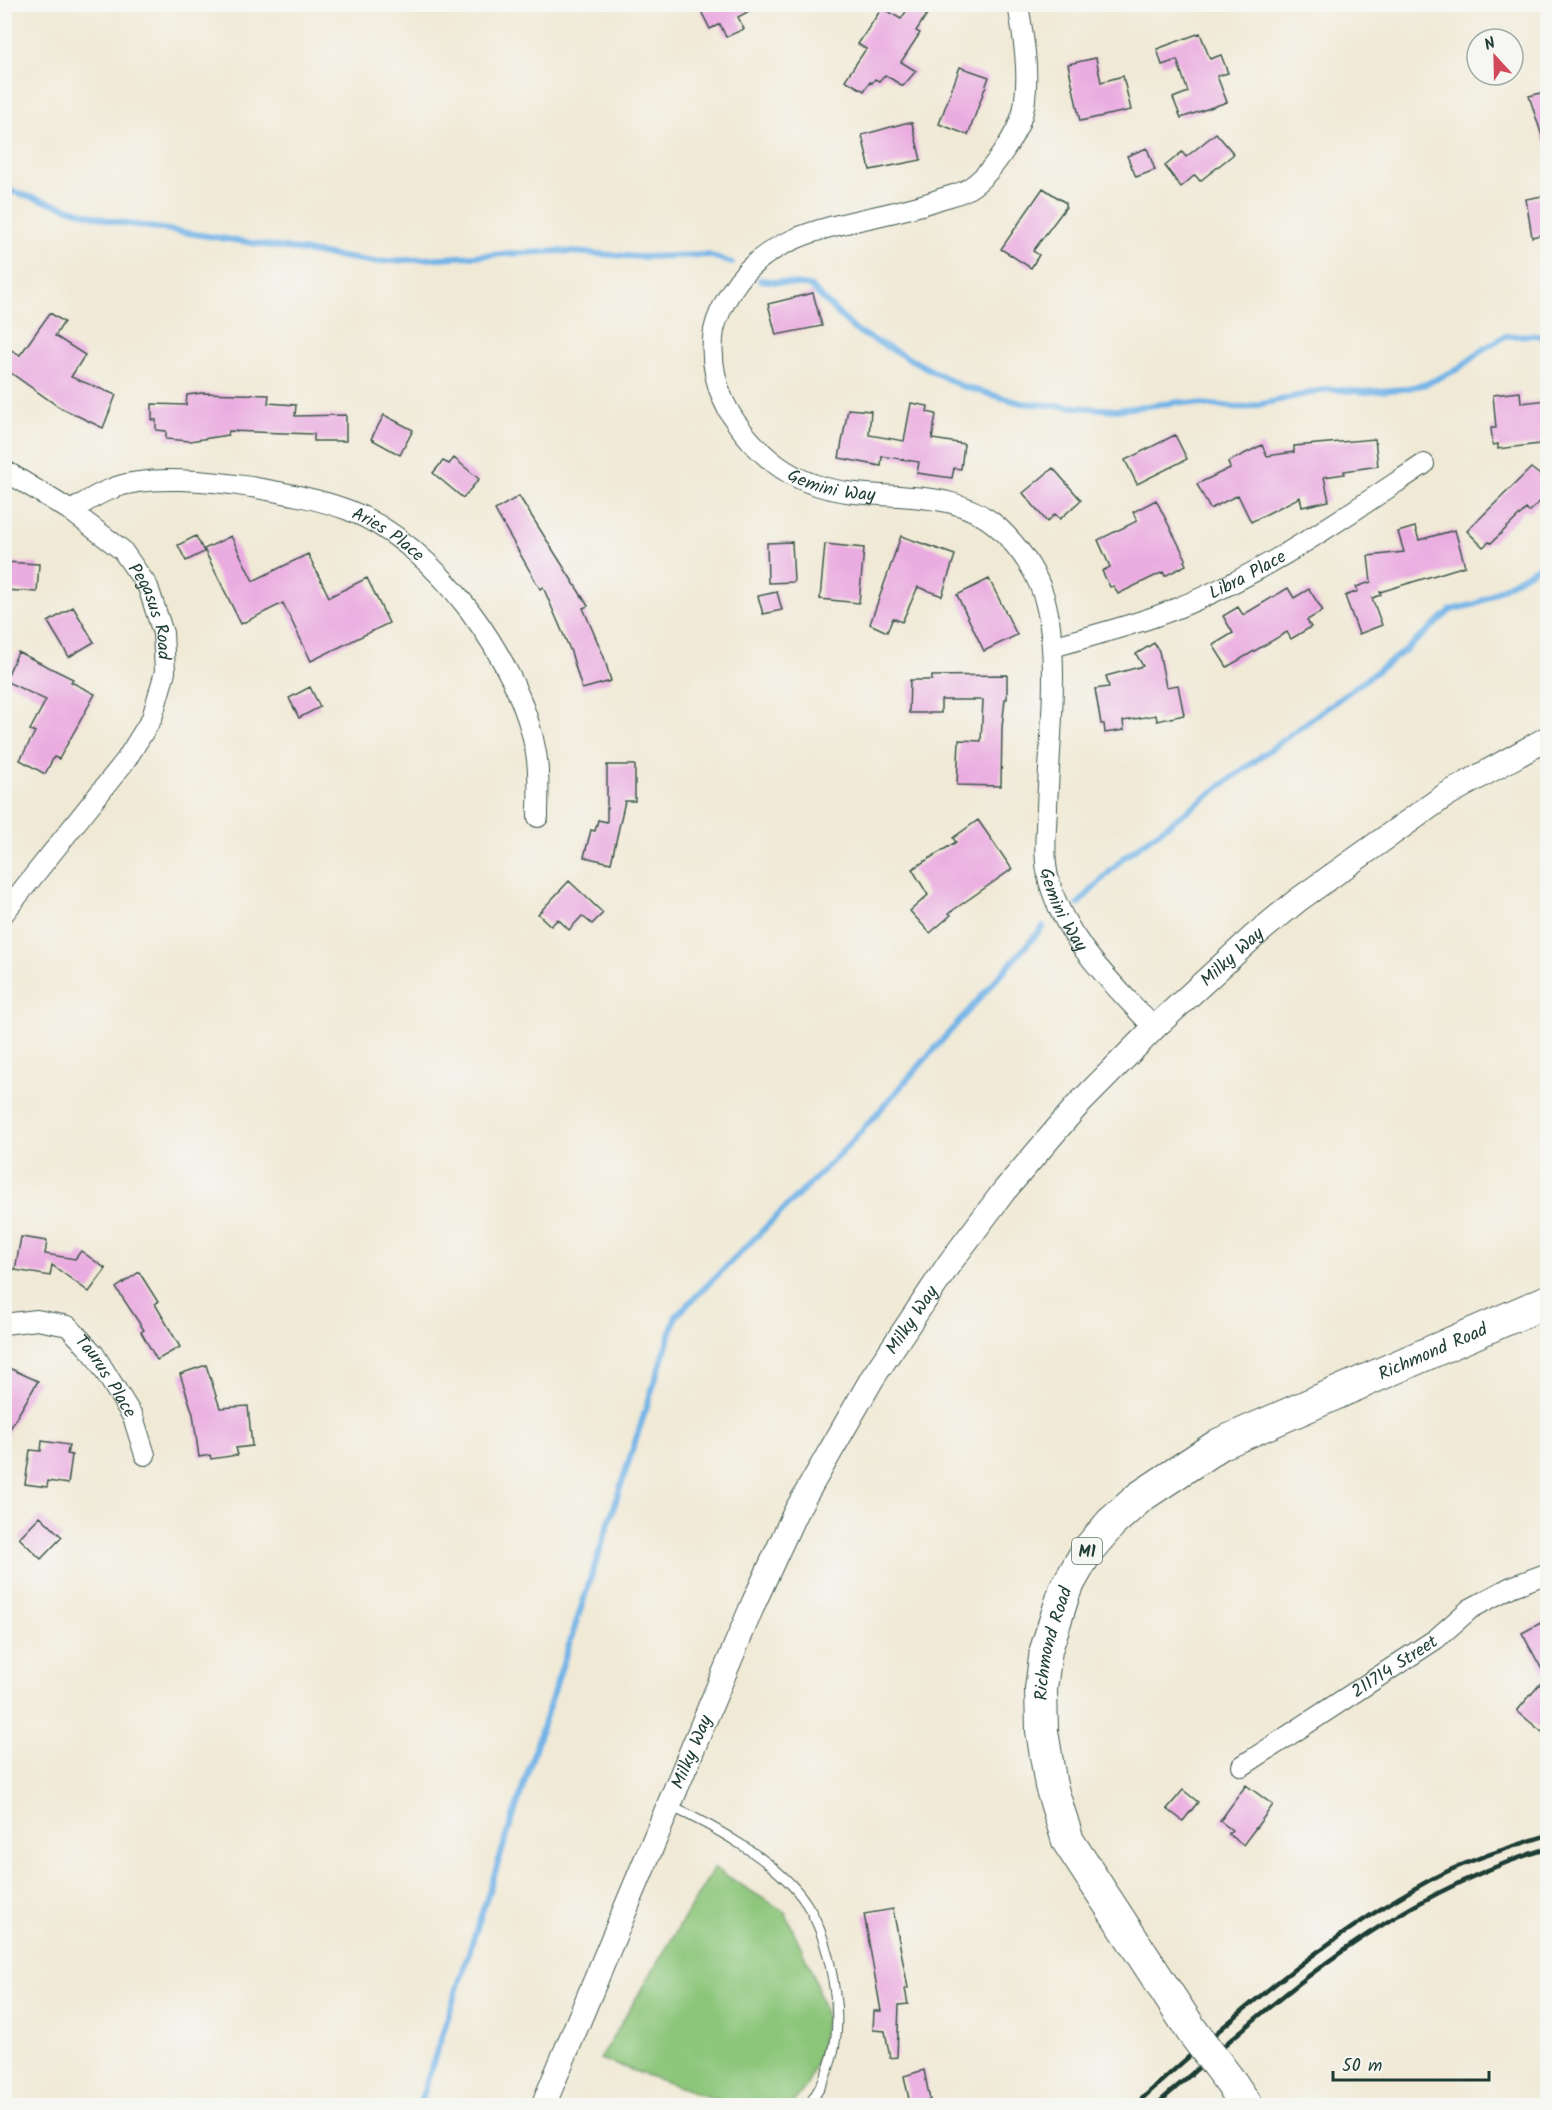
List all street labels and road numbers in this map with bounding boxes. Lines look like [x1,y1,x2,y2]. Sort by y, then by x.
street label: Gemini Way [782,462,877,511]
street label: Aries Place [346,500,431,570]
street label: Libra Place [1204,543,1292,608]
street label: Pegasus Road [119,557,177,662]
street label: Gemini Way [1031,866,1094,959]
street label: Milky Way [1194,920,1271,995]
street label: Milky Way [879,1280,947,1361]
street label: Richmond Road [1374,1316,1494,1389]
street label: Taurus Place [67,1329,143,1424]
road number: M1 [1072,1538,1102,1564]
street label: Richmond Road [1028,1582,1081,1701]
street label: 211714 Street [1346,1628,1445,1707]
street label: Milky Way [664,1710,721,1794]

